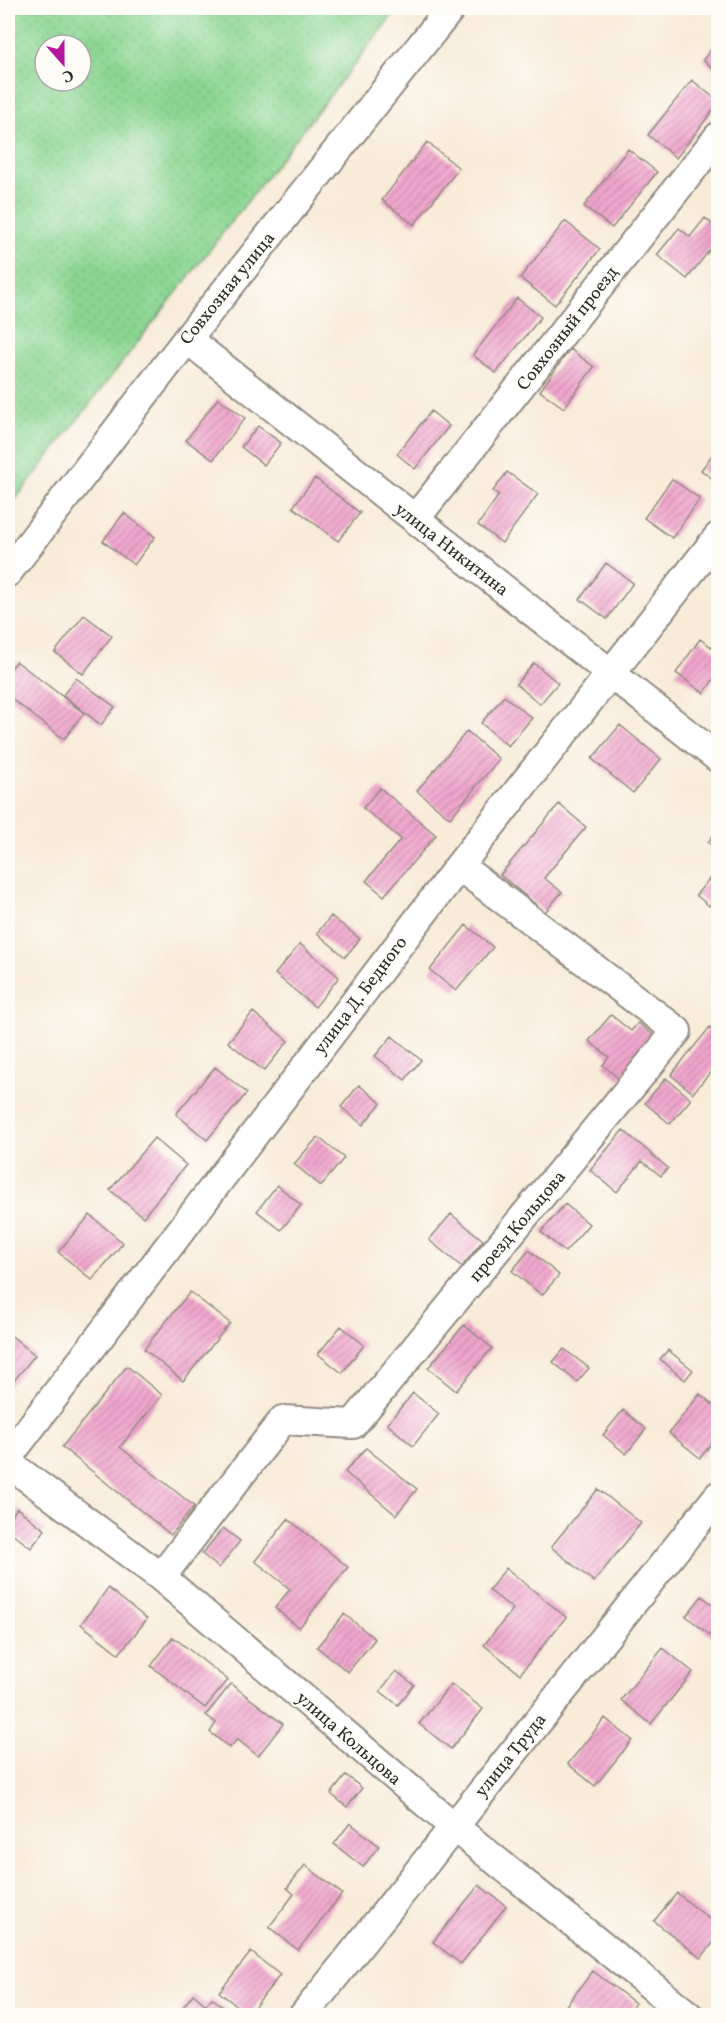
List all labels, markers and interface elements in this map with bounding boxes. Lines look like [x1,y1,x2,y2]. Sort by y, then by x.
north arrow [33,33,93,93]
text: С [59,63,76,87]
street label: Совхозная улица [175,227,282,351]
street label: Совхозный проезд [512,261,625,396]
street label: улица Никитина [389,498,513,603]
street label: улица Д. Бедного [308,932,414,1060]
street label: проезд Кольцова [464,1166,572,1288]
street label: улица Кольцова [290,1686,406,1792]
street label: улица Труда [470,1709,553,1803]

